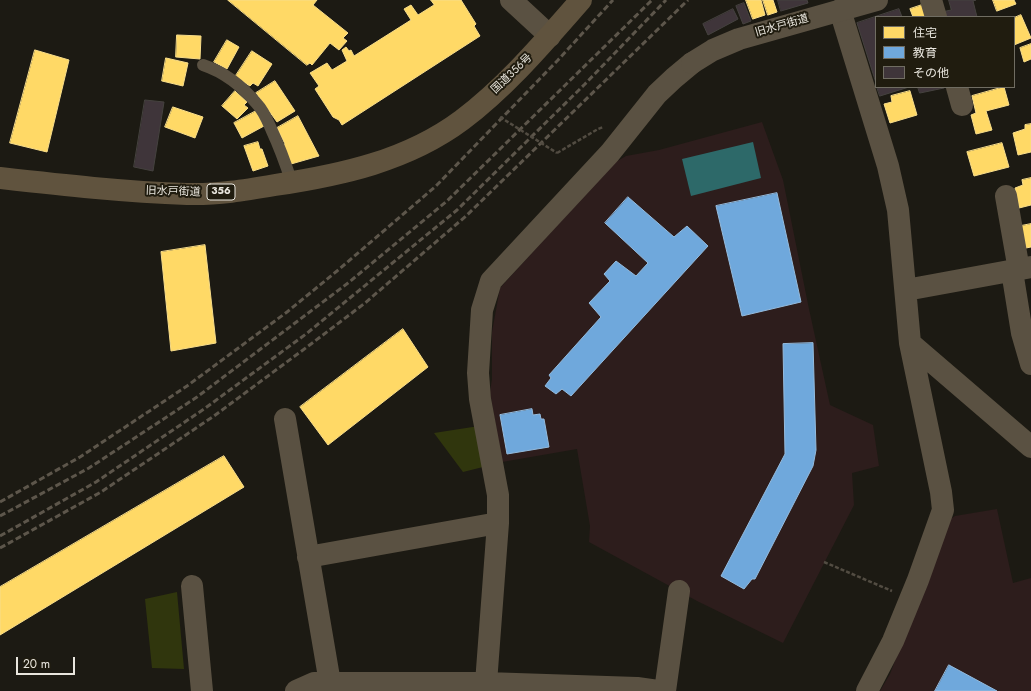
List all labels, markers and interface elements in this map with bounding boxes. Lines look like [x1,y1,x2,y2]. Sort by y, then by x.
street label: 旧水戸街道 [754,12,810,40]
legend [875,16,1015,88]
text: 住宅 [913,24,937,42]
text: 教育 [913,44,937,62]
street label: 国道356号 [489,51,535,97]
text: その他 [913,64,949,82]
street label: 旧水戸街道 [145,184,201,200]
road number: 356 [207,184,235,200]
scale bar [18,649,77,675]
text: 20 m [23,655,50,673]

